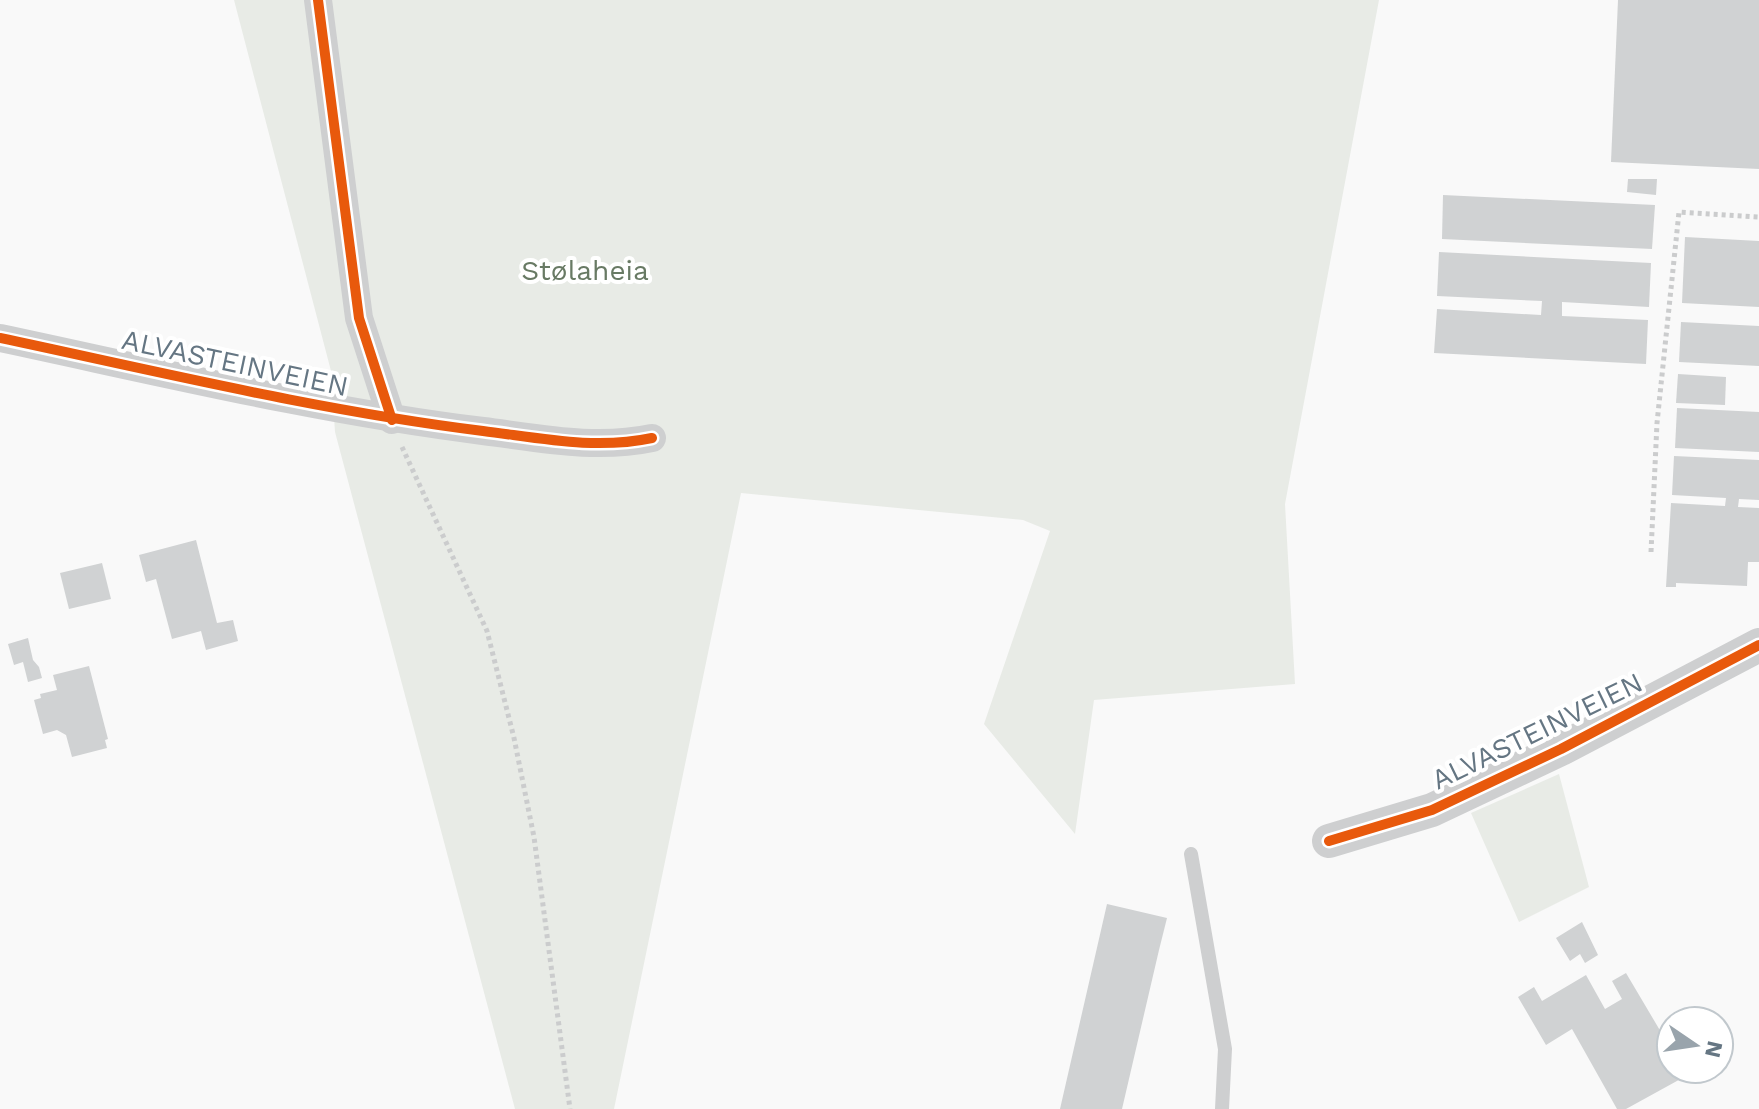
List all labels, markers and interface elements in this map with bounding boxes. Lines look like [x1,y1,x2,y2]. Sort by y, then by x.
park label: Stølaheia [521,254,649,287]
street label: ALVASTEINVEIEN [119,323,351,403]
street label: ALVASTEINVEIEN [1426,666,1648,796]
north arrow [1655,1005,1735,1085]
text: N [1700,1039,1728,1060]

